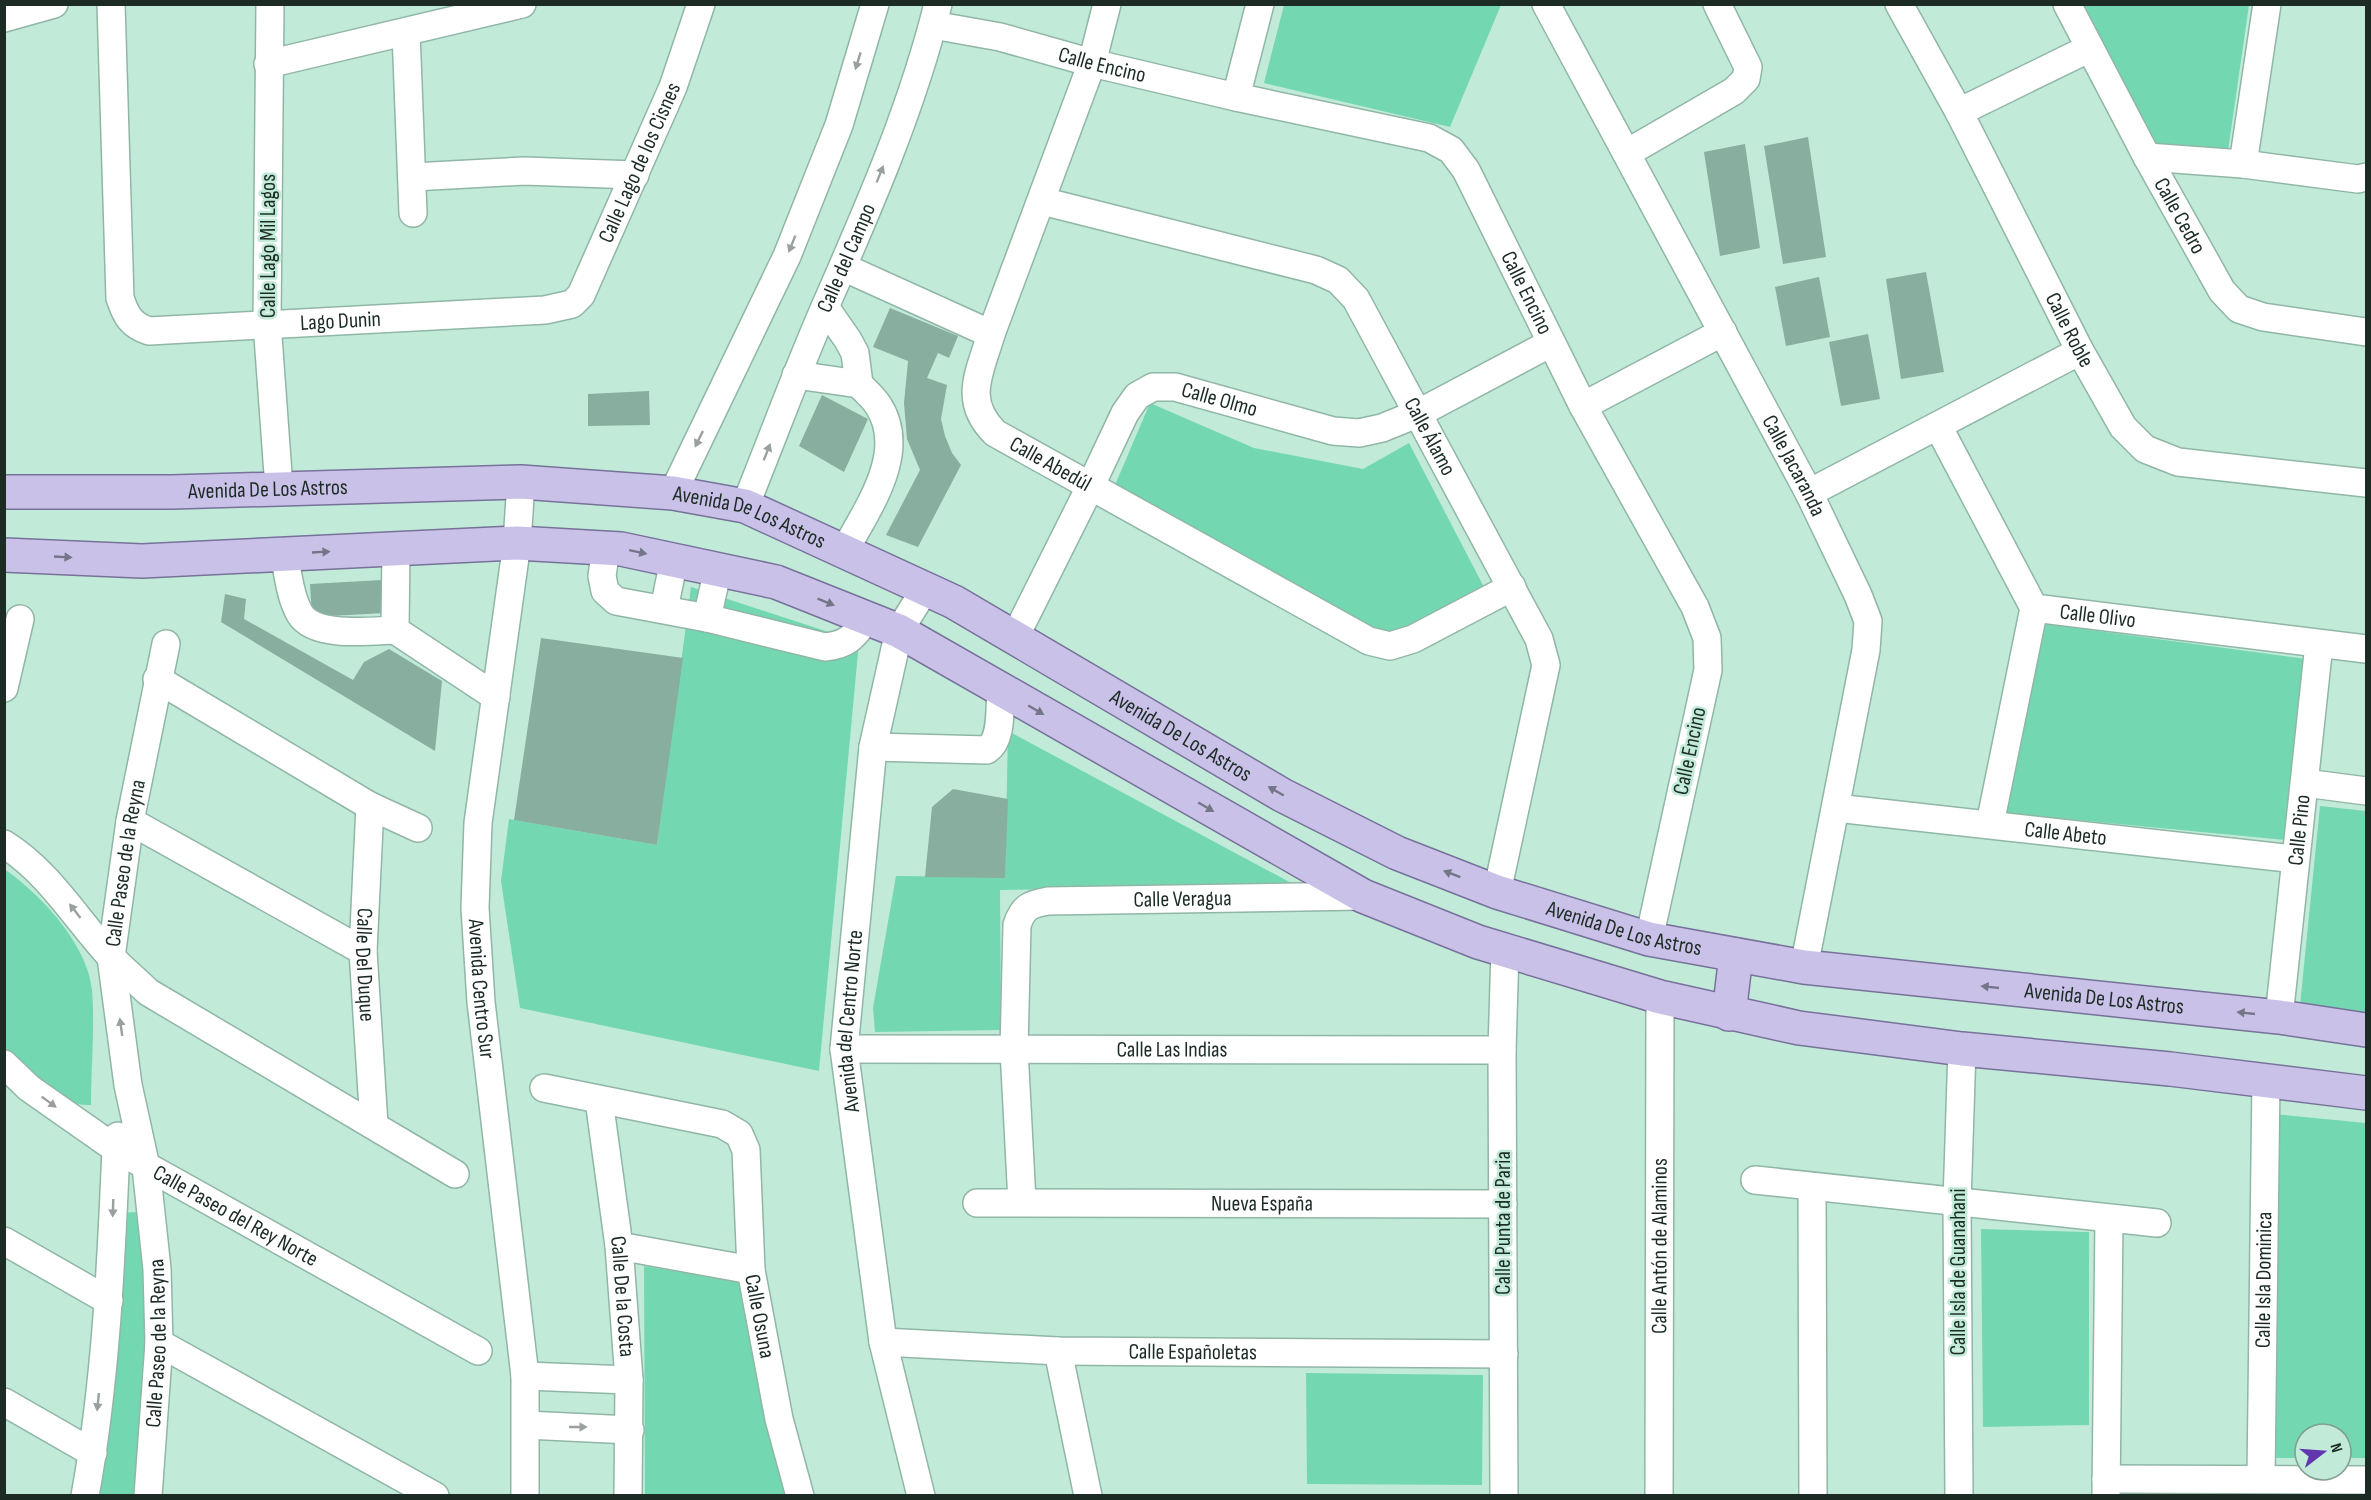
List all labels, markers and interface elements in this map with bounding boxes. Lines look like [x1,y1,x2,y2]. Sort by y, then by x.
street label: Calle Encino [1055,41,1149,89]
one-way arrow [853,52,862,70]
street label: Calle Lago de los Cisnes [592,78,687,247]
one-way arrow [876,165,886,183]
street label: Calle Cedro [2148,173,2212,259]
street label: Calle Lago Mil Lagos [255,174,282,318]
street label: Calle del Campo [811,199,882,317]
one-way arrow [787,235,796,253]
street label: Calle Encino [1495,247,1559,339]
street label: Calle Roble [2039,288,2100,372]
street label: Lago Dunin [299,305,382,336]
street label: Calle Olmo [1179,376,1261,423]
street label: Calle Álamo [1398,393,1462,480]
street label: Calle Jacaranda [1756,410,1832,521]
one-way arrow [694,430,703,447]
street label: Calle Abedúl [1005,430,1096,497]
one-way arrow [763,443,772,461]
street label: Avenida De Los Astros [187,473,348,505]
street label: Avenida De Los Astros [670,480,830,555]
one-way arrow [311,548,330,557]
one-way arrow [629,548,648,557]
one-way arrow [53,553,72,562]
one-way arrow [817,598,835,607]
street label: Calle Olivo [2058,598,2137,634]
street label: Avenida De Los Astros [1104,683,1257,788]
one-way arrow [1028,705,1045,715]
street label: Calle Encino [1668,705,1712,797]
street label: Calle Paseo de la Reyna [99,777,152,948]
one-way arrow [1268,785,1284,796]
street label: Calle Pino [2282,793,2316,867]
one-way arrow [1198,801,1214,812]
street label: Calle Abeto [2023,816,2108,851]
one-way arrow [1442,869,1460,879]
street label: Calle Veragua [1133,885,1232,913]
street label: Avenida De Los Astros [1542,894,1704,962]
one-way arrow [68,903,81,919]
street label: Calle Del Duque [349,907,381,1022]
street label: Avenida Centro Sur [462,917,501,1060]
street label: Avenida del Centro Norte [830,929,869,1115]
street label: Avenida De Los Astros [2022,977,2185,1020]
one-way arrow [1980,982,1999,991]
one-way arrow [2237,1008,2256,1018]
one-way arrow [117,1017,126,1036]
street label: Calle Las Indias [1117,1036,1228,1063]
one-way arrow [40,1096,56,1108]
street label: Calle Punta de Paria [1490,1151,1517,1295]
street label: Calle Antón de Alaminos [1646,1158,1673,1334]
street label: Calle Paseo del Rey Norte [148,1159,323,1273]
street label: Calle Isla de Guanahani [1945,1188,1972,1356]
street label: Nueva España [1211,1190,1313,1217]
one-way arrow [109,1198,118,1217]
street label: Calle Isla Dominica [2249,1212,2278,1348]
street label: Calle De la Costa [604,1234,641,1358]
street label: Calle Paseo de la Reyna [139,1258,173,1429]
street label: Calle Osuna [739,1272,781,1361]
street label: Calle Españoletas [1129,1338,1257,1366]
one-way arrow [94,1393,103,1412]
one-way arrow [568,1422,587,1432]
north arrow [2293,1422,2353,1482]
text: N [2326,1441,2346,1455]

